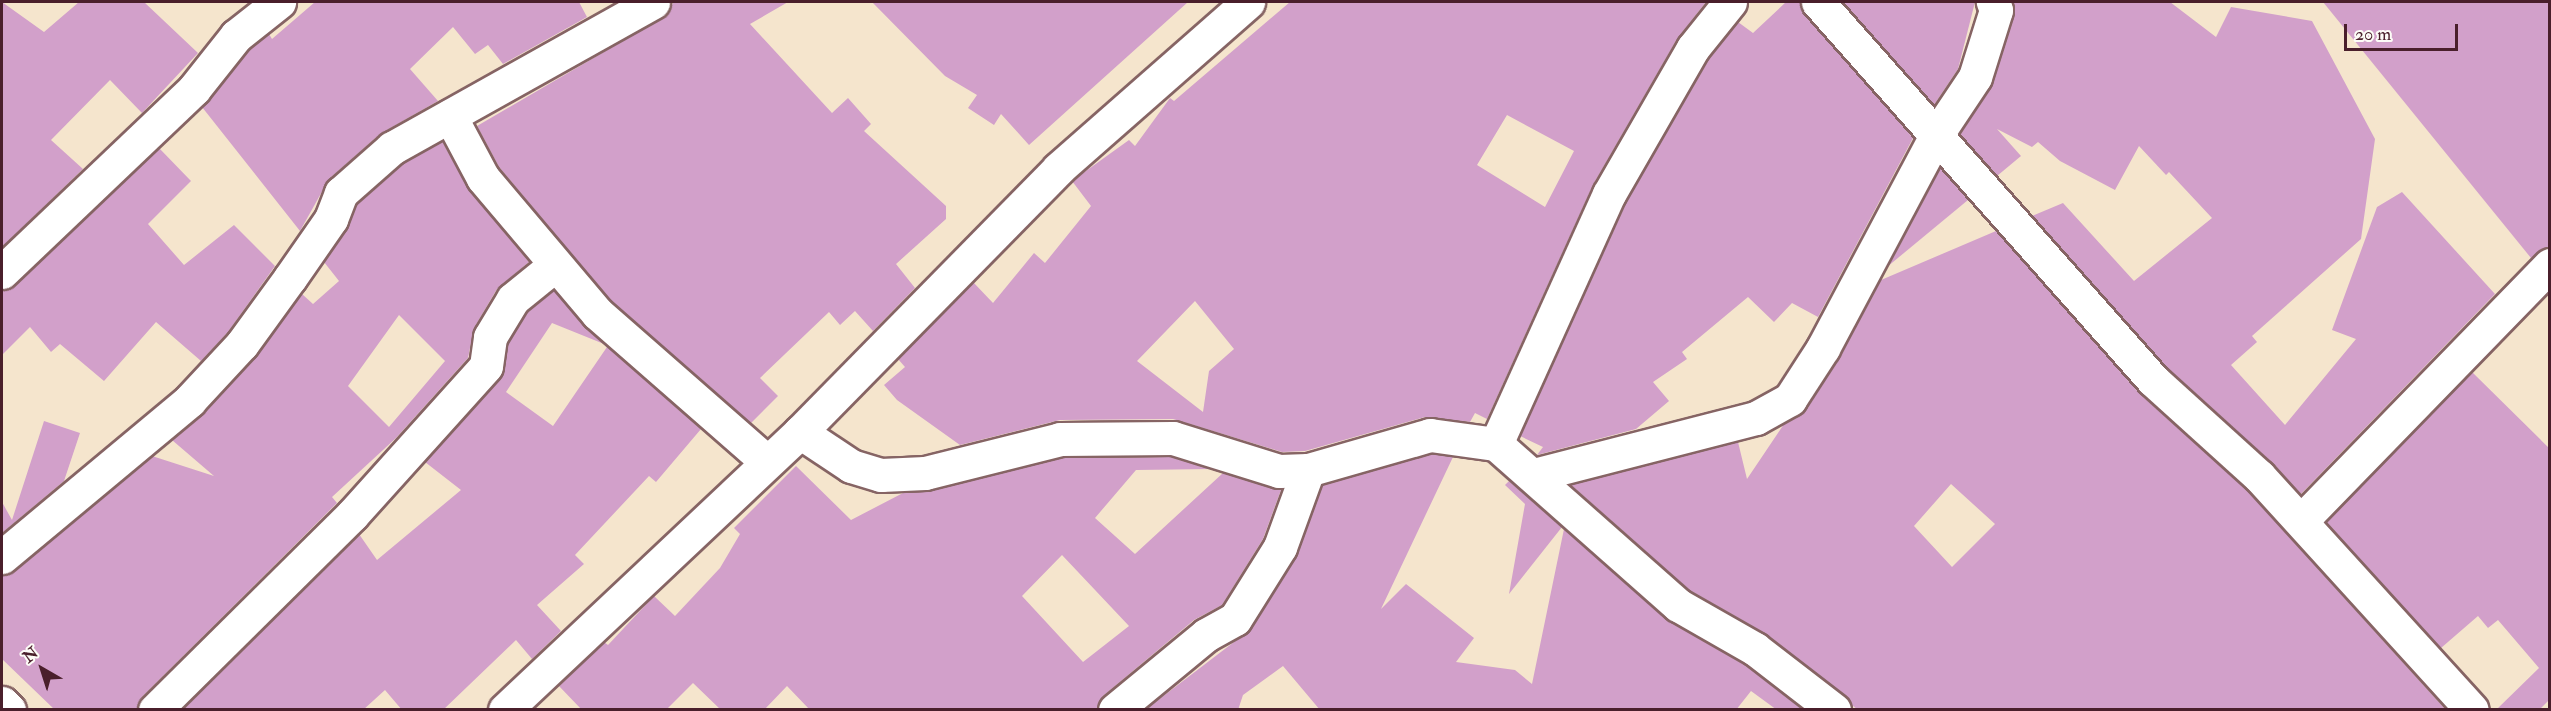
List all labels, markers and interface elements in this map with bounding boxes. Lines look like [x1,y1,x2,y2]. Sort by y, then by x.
scale bar [2347,12,2461,50]
text: 20 m [2355,23,2391,46]
north arrow [12,639,72,699]
text: N [19,643,43,667]

